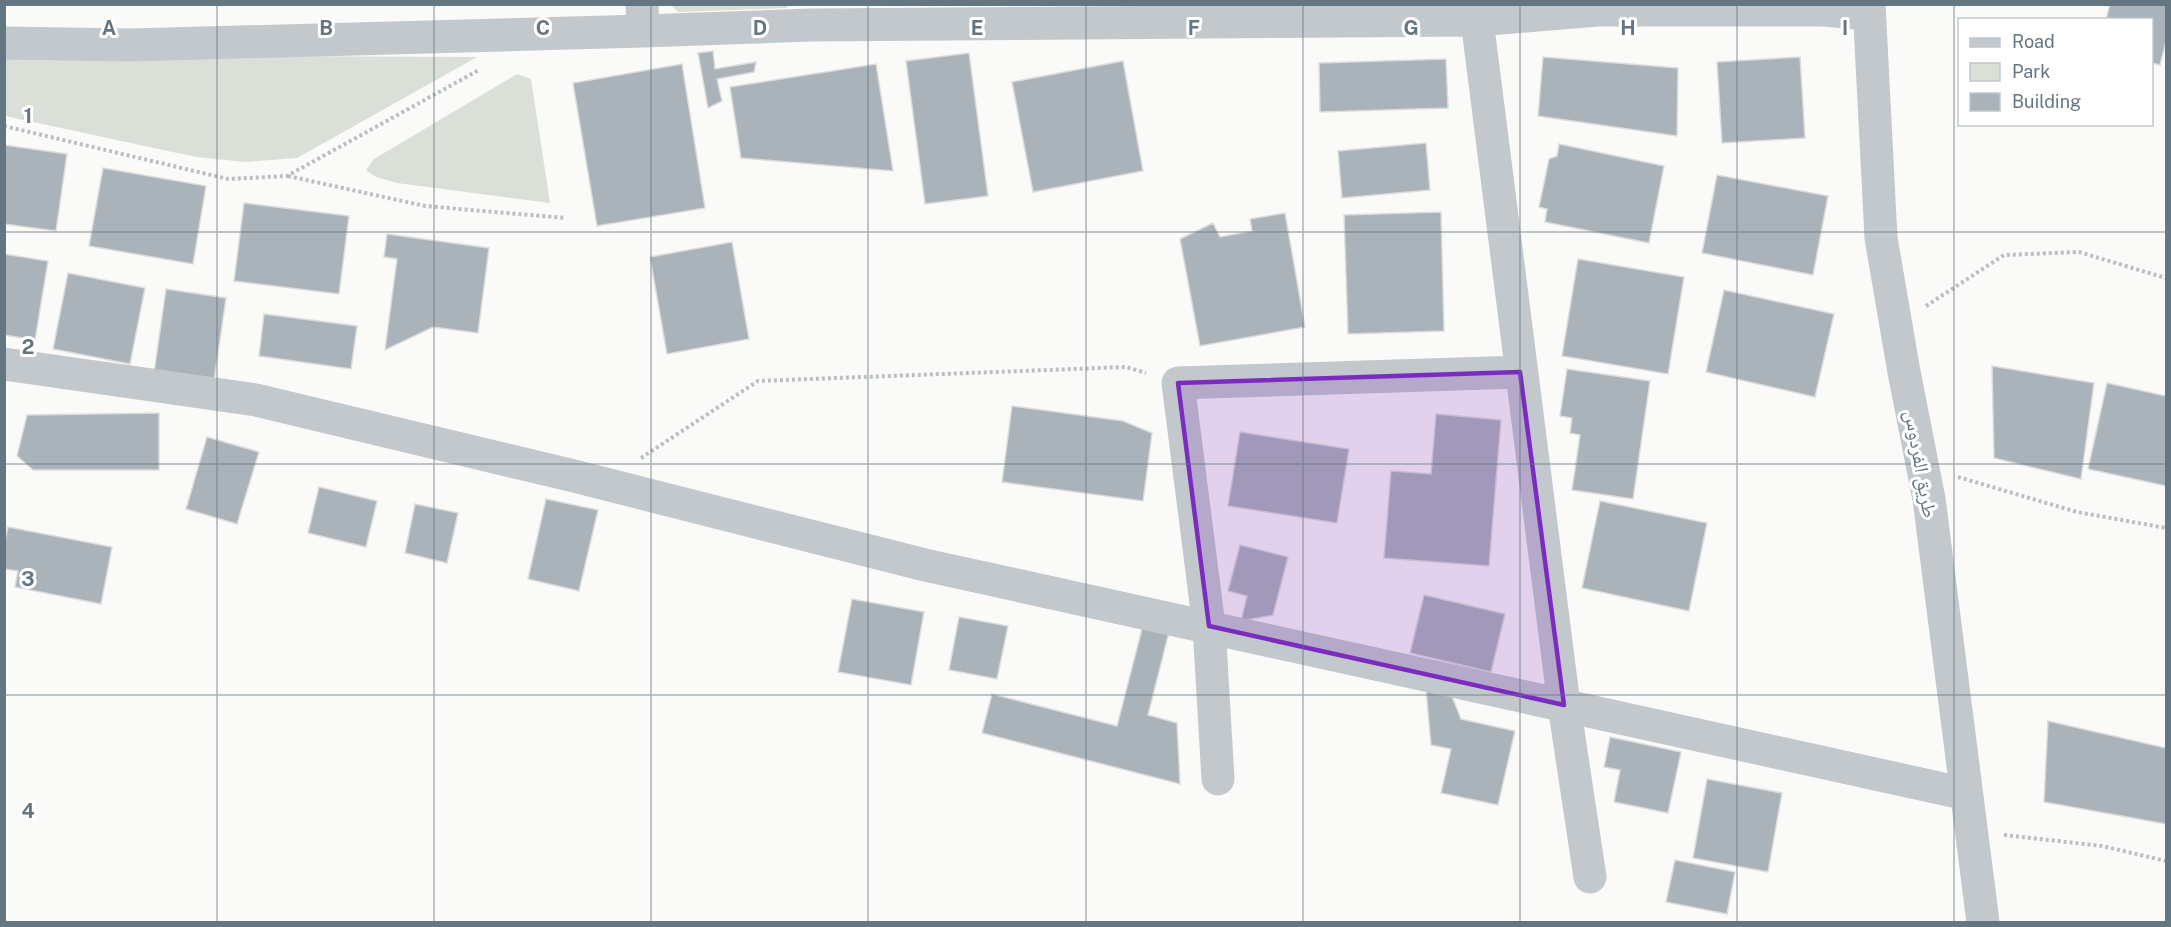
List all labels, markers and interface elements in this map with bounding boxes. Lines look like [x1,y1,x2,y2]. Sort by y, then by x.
text: A [102,16,116,40]
text: B [319,16,333,40]
text: C [536,16,550,40]
text: D [753,16,767,40]
text: E [971,16,983,40]
text: F [1188,16,1200,40]
text: G [1403,16,1419,40]
text: H [1620,16,1636,40]
text: I [1842,16,1848,40]
legend [1958,18,2153,126]
text: Road [2012,31,2055,52]
text: Park [2012,61,2050,82]
text: Building [2012,91,2081,112]
text: 1 [24,104,32,128]
text: 2 [22,335,34,359]
street label: طريق الفردوس [1900,408,1942,520]
text: 3 [21,567,35,591]
text: 4 [21,799,35,823]

